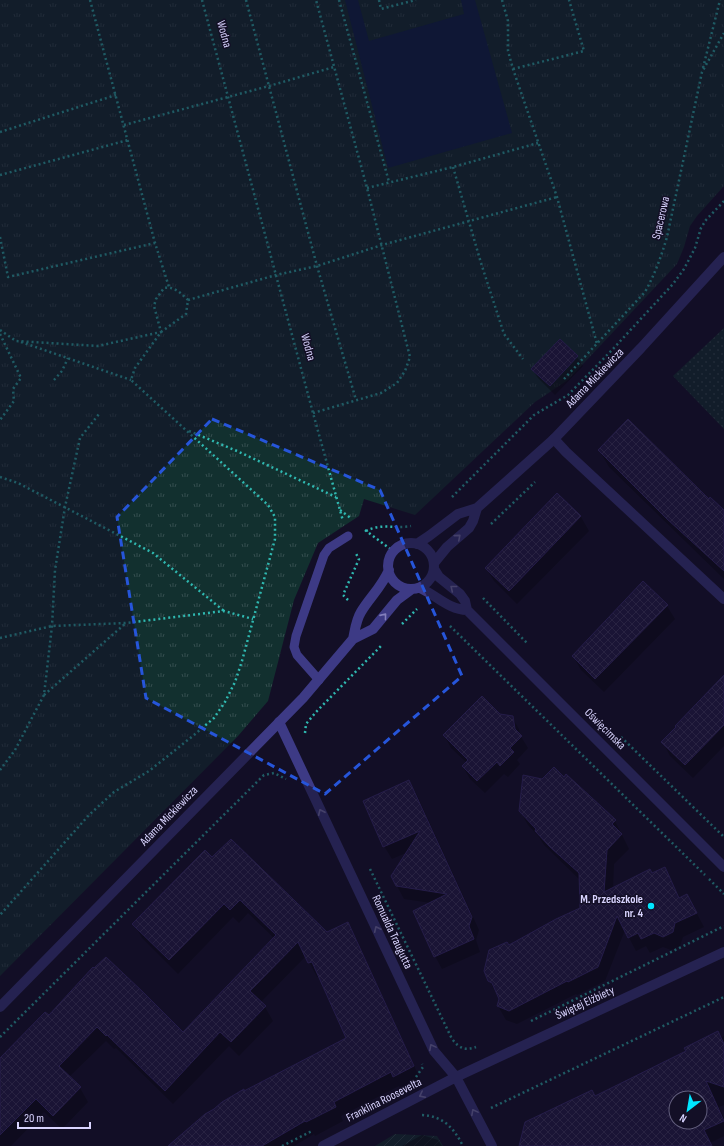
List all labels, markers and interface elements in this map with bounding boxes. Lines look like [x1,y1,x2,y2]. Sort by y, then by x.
street label: Wodna [213,19,235,50]
street label: Spacerowa [649,195,673,241]
street label: Wodna [297,332,319,363]
street label: Adama Mickiewicza [562,345,627,412]
one-way arrow [453,534,461,542]
one-way arrow [450,586,457,593]
one-way arrow [379,614,386,621]
street label: Oświęcimska [581,705,629,753]
street label: Adama Mickiewicza [136,783,201,850]
one-way arrow [318,808,326,816]
place label: M. Przedszkole nr. 4 [580,892,643,921]
street label: Romualda Traugutta [368,893,416,972]
marker: M. Przedszkole nr. 4 [646,901,656,911]
one-way arrow [374,926,382,934]
street label: Świętej Elżbiety [553,983,617,1023]
one-way arrow [430,1044,437,1051]
street label: Franklina Roosevelta [344,1074,425,1125]
one-way arrow [419,1090,426,1098]
north arrow [668,1090,708,1130]
scale bar [18,1104,90,1130]
one-way arrow [472,1108,479,1116]
text: 20 m [24,1111,44,1126]
text: N [677,1111,689,1125]

